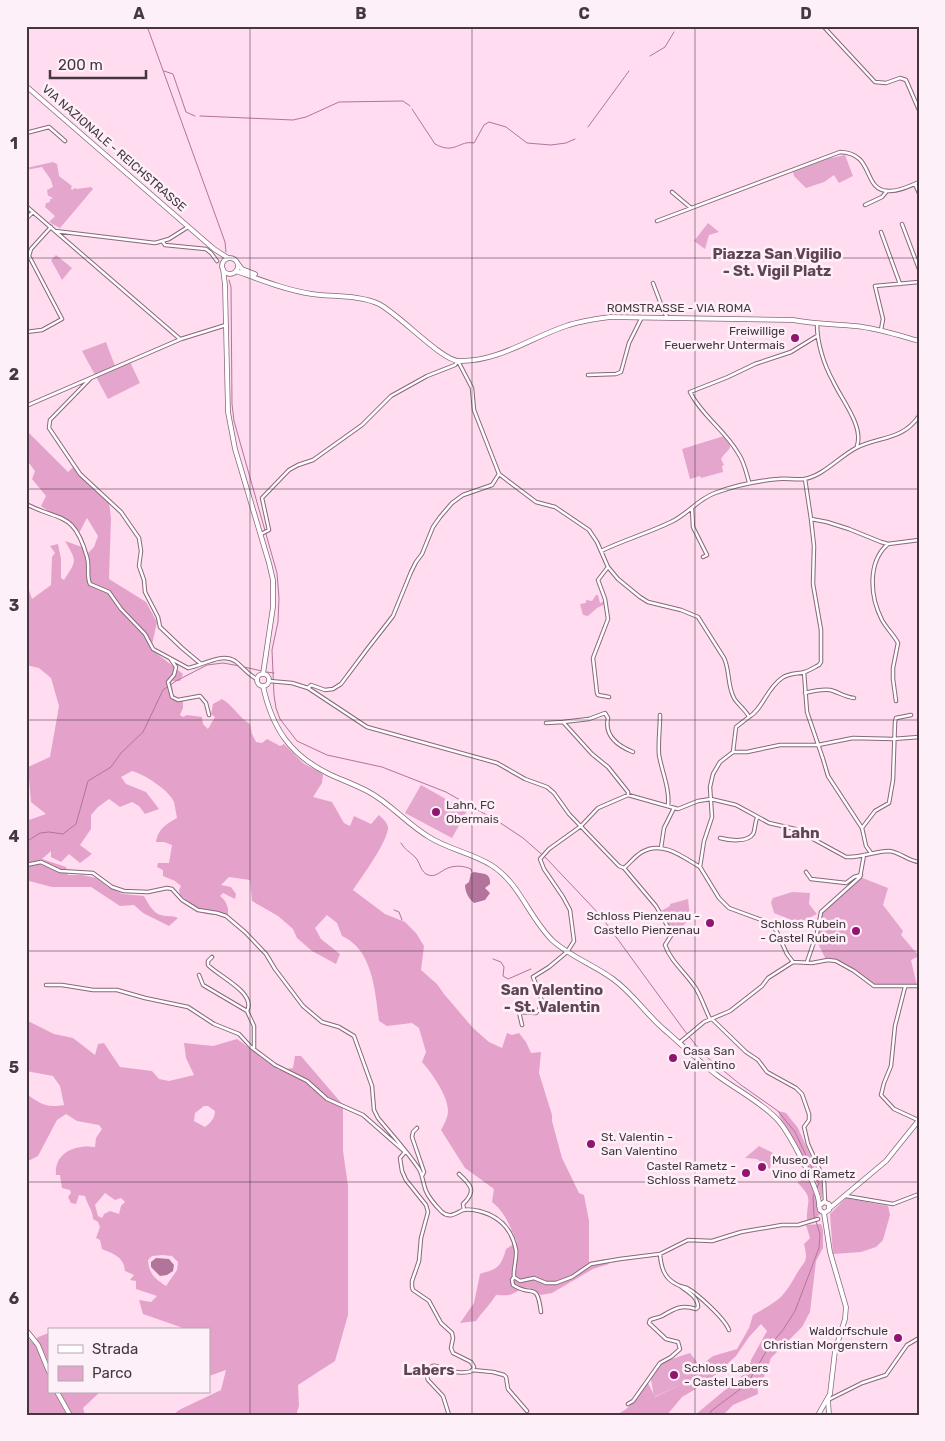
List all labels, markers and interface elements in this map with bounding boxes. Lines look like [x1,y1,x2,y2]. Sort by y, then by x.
text: A [133,4,145,23]
text: B [355,4,367,23]
text: C [578,4,590,23]
text: D [800,4,812,23]
scale bar [50,48,146,80]
text: 200 m [58,56,103,74]
street label: VIA NAZIONALE - REICHSTRASSE [39,82,189,214]
text: 1 [10,134,18,153]
district label: Piazza San Vigilio - St. Vigil Platz [712,245,842,280]
street label: ROMSTRASSE - VIA ROMA [607,301,751,315]
place label: Freiwillige Feuerwehr Untermais [664,324,785,352]
marker: Freiwillige Feuerwehr Untermais [789,332,801,344]
text: 2 [9,365,19,384]
text: 3 [9,596,19,615]
place label: Lahn, FC Obermais [446,798,499,826]
marker: Lahn, FC Obermais [430,806,442,818]
district label: Lahn [782,824,820,842]
text: 4 [9,827,20,846]
place label: Schloss Pienzenau - Castello Pienzenau [586,909,700,937]
marker: Schloss Pienzenau - Castello Pienzenau [704,917,716,929]
place label: Schloss Rubein - Castel Rubein [760,917,846,945]
marker: Schloss Rubein - Castel Rubein [850,925,862,937]
district label: San Valentino - St. Valentin [501,981,603,1016]
place label: Casa San Valentino [683,1044,735,1072]
marker: Casa San Valentino [667,1052,679,1064]
text: 5 [9,1058,19,1077]
place label: St. Valentin - San Valentino [601,1130,677,1158]
marker: St. Valentin - San Valentino [585,1138,597,1150]
place label: Museo del Vino di Rametz [772,1153,855,1181]
place label: Castel Rametz - Schloss Rametz [647,1159,736,1187]
marker: Museo del Vino di Rametz [756,1161,768,1173]
marker: Castel Rametz - Schloss Rametz [740,1167,752,1179]
text: 6 [9,1289,19,1308]
place label: Waldorfschule Christian Morgenstern [763,1324,888,1352]
legend [48,1328,210,1394]
marker: Waldorfschule Christian Morgenstern [892,1332,904,1344]
text: Strada [92,1340,138,1358]
district label: Labers [403,1361,455,1379]
place label: Schloss Labers - Castel Labers [684,1361,769,1389]
text: Parco [92,1364,132,1382]
marker: Schloss Labers - Castel Labers [668,1369,680,1381]

